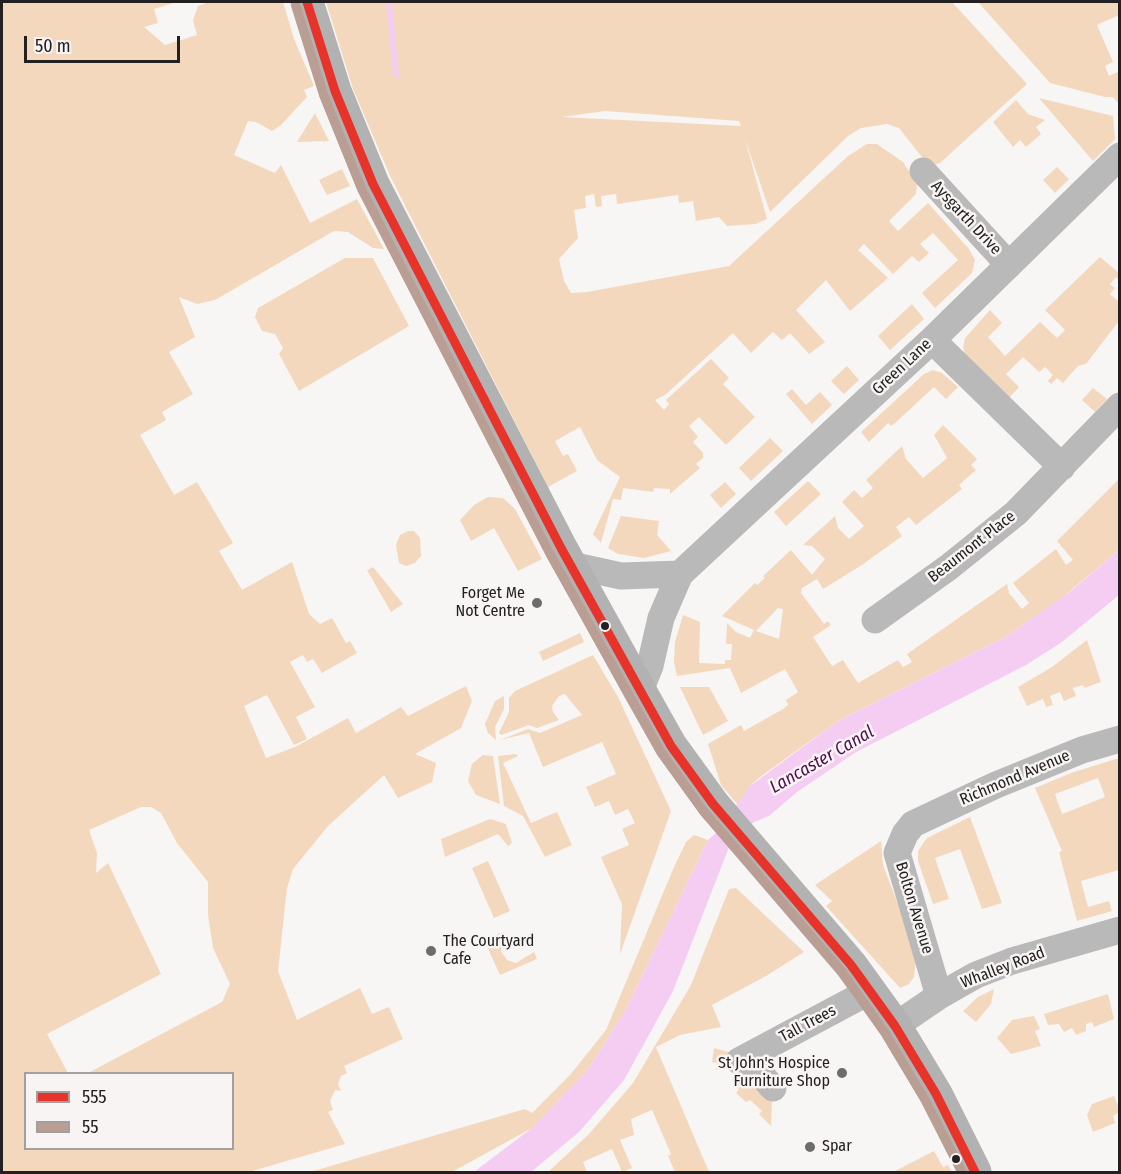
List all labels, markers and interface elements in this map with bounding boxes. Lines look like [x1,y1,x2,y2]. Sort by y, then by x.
scale bar [27,24,183,62]
text: 50 m [35,35,71,57]
street label: Aysgarth Drive [927,177,1005,259]
street label: Green Lane [869,335,935,399]
street label: Beaumont Place [925,507,1019,587]
place label: Forget Me Not Centre [455,584,525,622]
marker: Forget Me Not Centre [530,596,544,610]
unlabelled marker [599,620,611,632]
water label: Lancaster Canal [766,722,878,798]
street label: Richmond Avenue [957,746,1073,810]
street label: Bolton Avenue [891,860,937,956]
place label: The Courtyard Cafe [443,932,534,970]
street label: Whalley Road [958,943,1048,993]
marker: The Courtyard Cafe [424,944,438,958]
street label: Tall Trees [776,1001,840,1047]
place label: St John's Hospice Furniture Shop [718,1054,830,1092]
marker: St John's Hospice Furniture Shop [835,1066,849,1080]
legend [24,1072,234,1150]
text: 555 [82,1086,107,1108]
text: 55 [82,1116,98,1138]
place label: Spar [822,1137,852,1157]
marker: Spar [803,1140,817,1154]
unlabelled marker [950,1153,962,1165]

